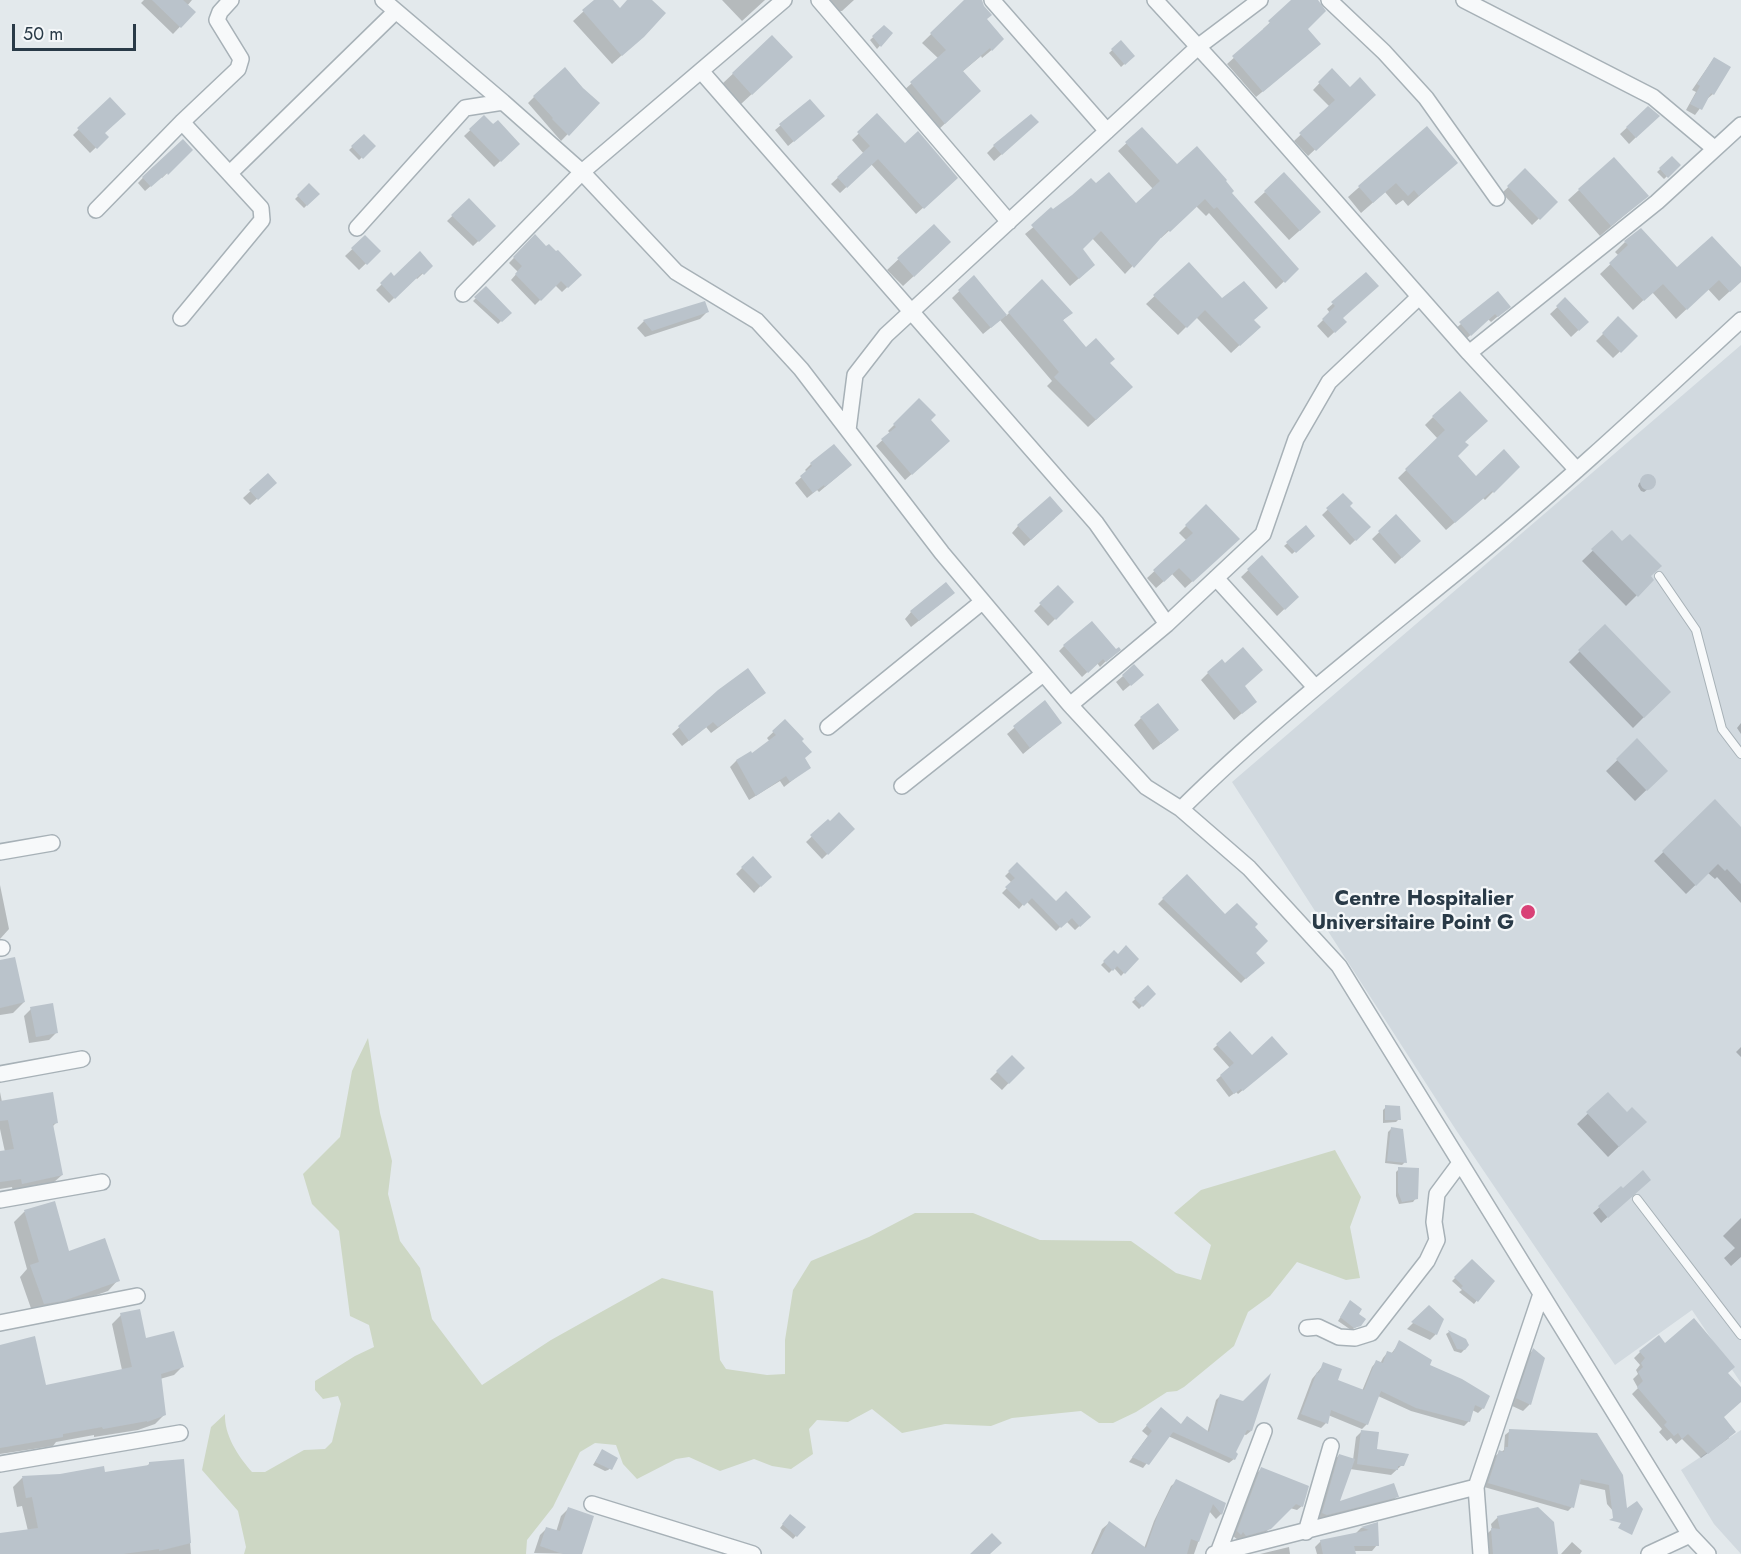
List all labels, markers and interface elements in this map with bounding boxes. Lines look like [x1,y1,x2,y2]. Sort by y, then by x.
scale bar [15,12,140,50]
text: 50 m [23,21,63,47]
place label: Centre Hospitalier Universitaire Point G [1311,887,1514,937]
marker: Centre Hospitalier Universitaire Point G [1519,903,1537,921]

